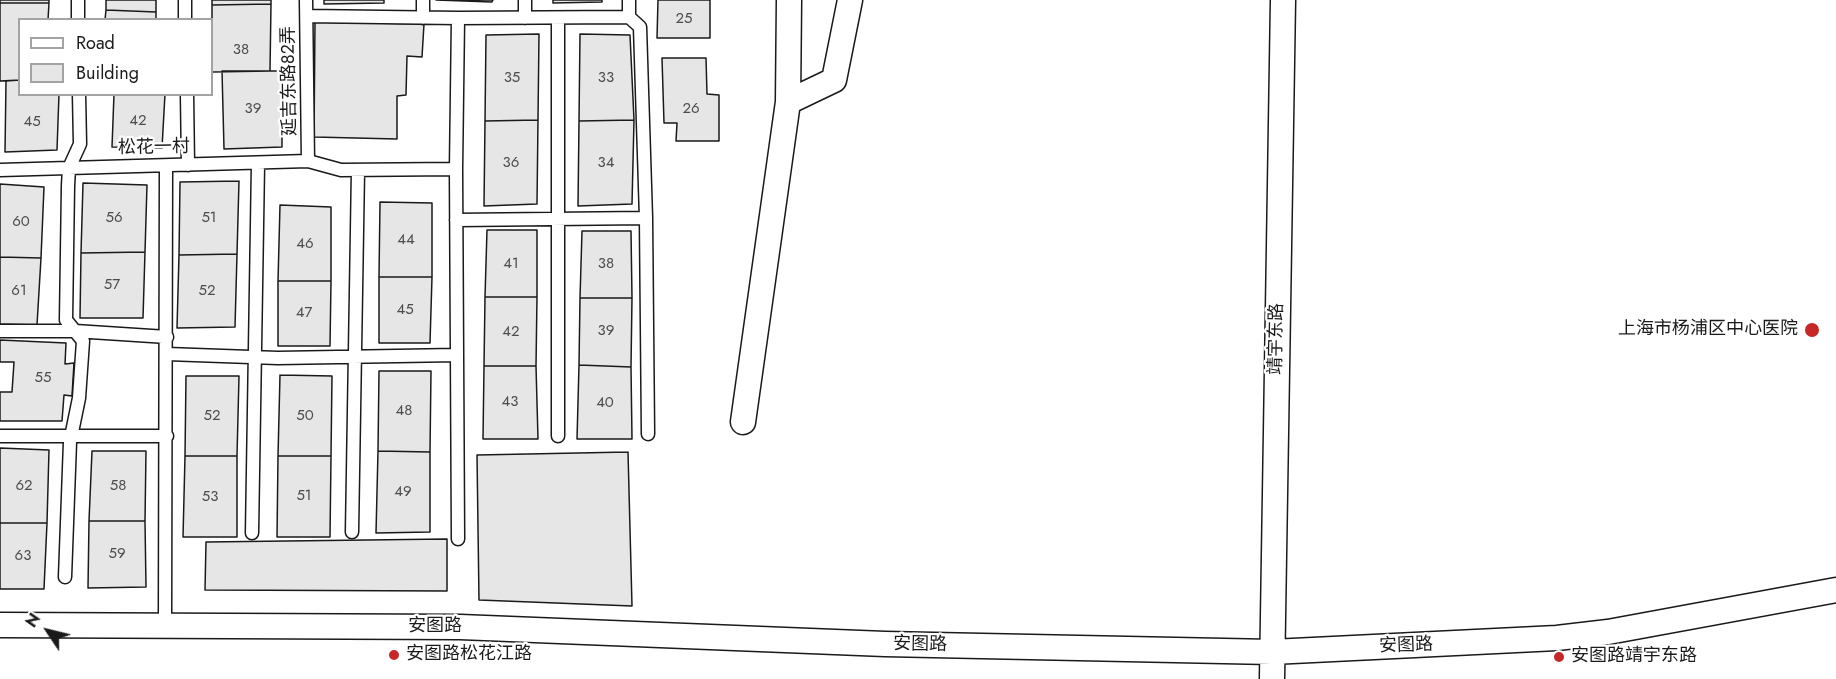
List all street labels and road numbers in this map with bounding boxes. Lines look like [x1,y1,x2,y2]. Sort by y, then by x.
street label: 延吉东路82弄 [278,26,302,136]
street label: 松花一村 [118,137,190,159]
street label: 靖宇东路 [1266,303,1288,375]
street label: 安图路 [408,616,462,638]
street label: 安图路 [893,634,947,656]
street label: 安图路 [1379,634,1433,658]

